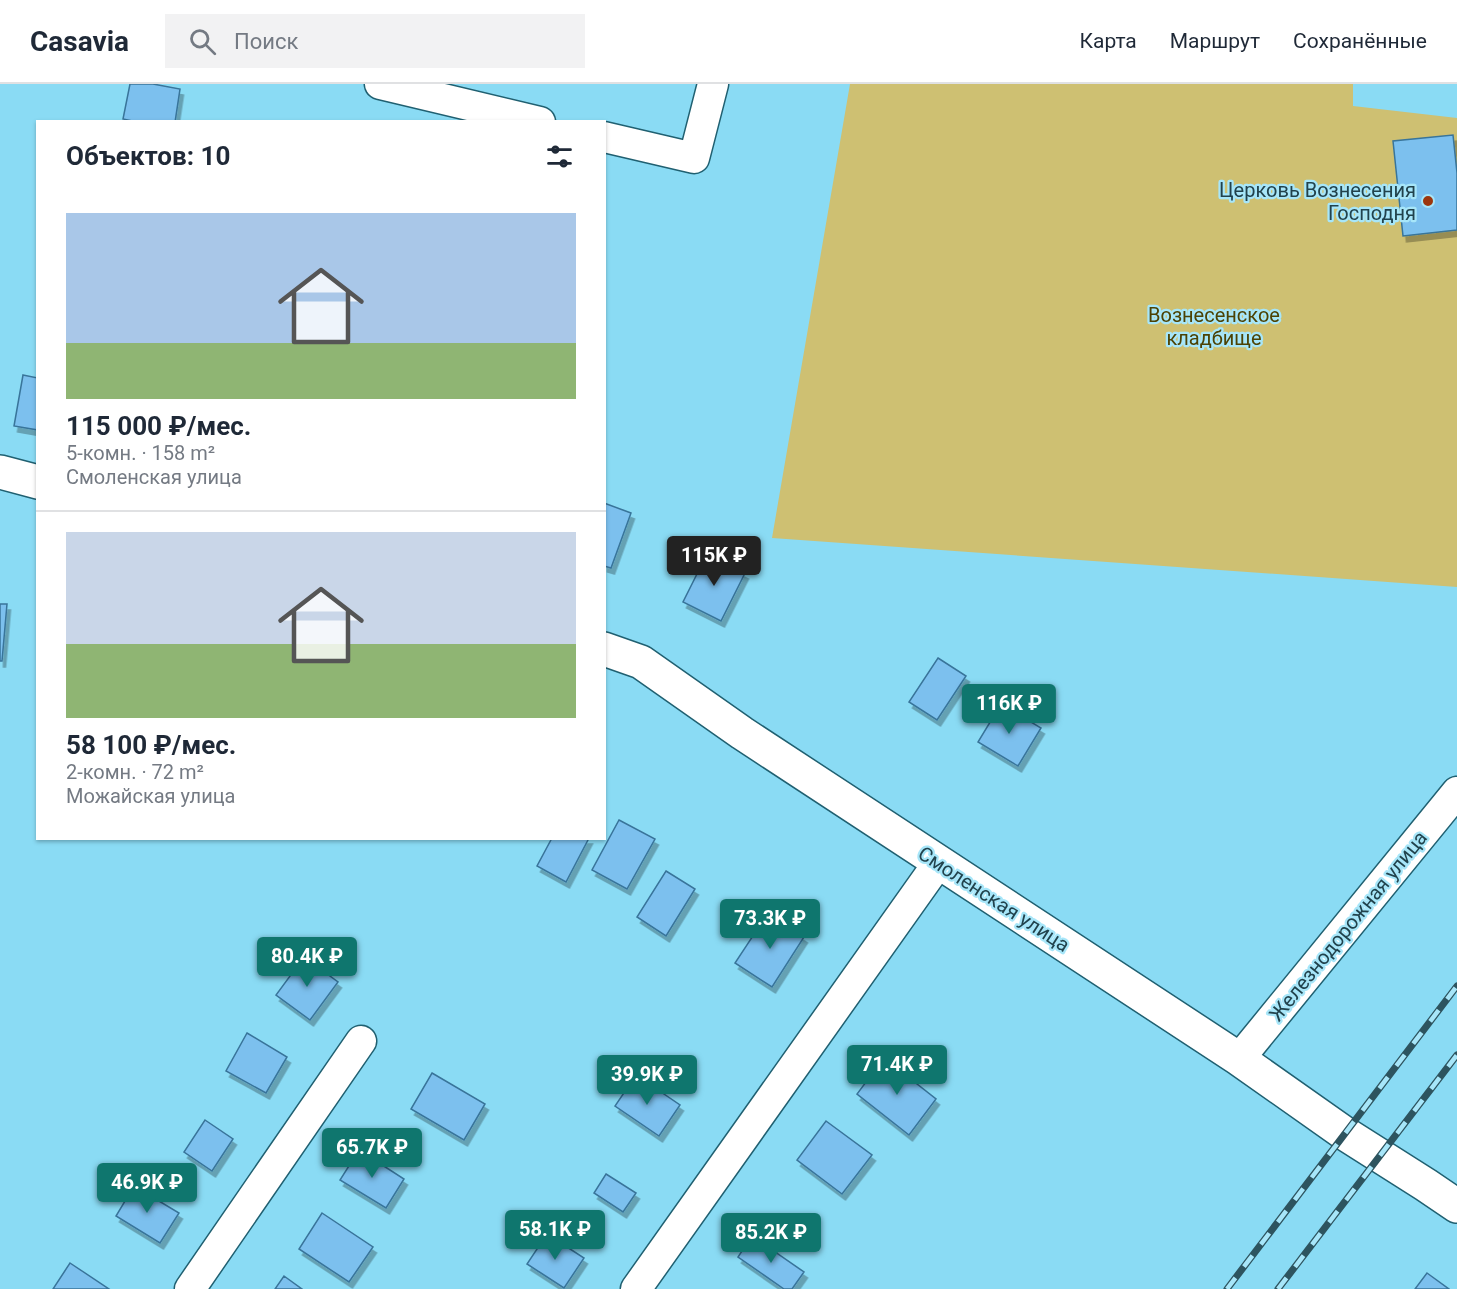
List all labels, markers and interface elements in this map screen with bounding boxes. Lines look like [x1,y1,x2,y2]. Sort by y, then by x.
search box [165,14,585,68]
text: Casavia [30,25,129,58]
icon: search [186,25,219,58]
text: Поиск [234,29,298,54]
text: Карта [1080,29,1137,53]
text: Маршрут [1170,29,1260,53]
text: Сохранённые [1293,29,1427,53]
icon: filters [543,140,576,173]
text: Объектов: 10 [66,141,230,171]
place label: Церковь Вознесения Господня [1219,178,1416,225]
marker: Церковь Вознесения Господня [1421,194,1435,208]
icon: home [267,252,375,360]
park label: Вознесенское кладбище [1148,303,1280,350]
text: 115 000 ₽/мес. [66,411,251,441]
text: 5-комн. · 158 m² [66,441,215,465]
text: Смоленская улица [66,465,242,489]
pin: 115K ₽ [665,536,763,587]
text: 115K ₽ [681,543,747,567]
icon: home [267,571,375,679]
pin: 116K ₽ [960,684,1058,735]
text: 116K ₽ [976,691,1042,715]
text: 58 100 ₽/мес. [66,730,236,760]
text: 2-комн. · 72 m² [66,760,204,784]
text: Можайская улица [66,784,235,808]
street label: Железнодорожная улица [1264,826,1432,1026]
street label: Смоленская улица [914,841,1074,957]
pin: 73.3K ₽ [715,899,825,950]
text: 73.3K ₽ [734,906,806,930]
pin: 80.4K ₽ [252,937,362,988]
text: 80.4K ₽ [271,944,343,968]
pin: 71.4K ₽ [842,1045,952,1096]
text: 71.4K ₽ [861,1052,933,1076]
pin: 39.9K ₽ [592,1055,702,1106]
text: 39.9K ₽ [611,1062,683,1086]
pin: 65.7K ₽ [317,1128,427,1179]
text: 65.7K ₽ [336,1135,408,1159]
pin: 46.9K ₽ [92,1163,202,1214]
text: 46.9K ₽ [111,1170,183,1194]
pin: 58.1K ₽ [500,1210,610,1261]
pin: 85.2K ₽ [716,1213,826,1264]
text: 58.1K ₽ [519,1217,591,1241]
text: 85.2K ₽ [735,1220,807,1244]

